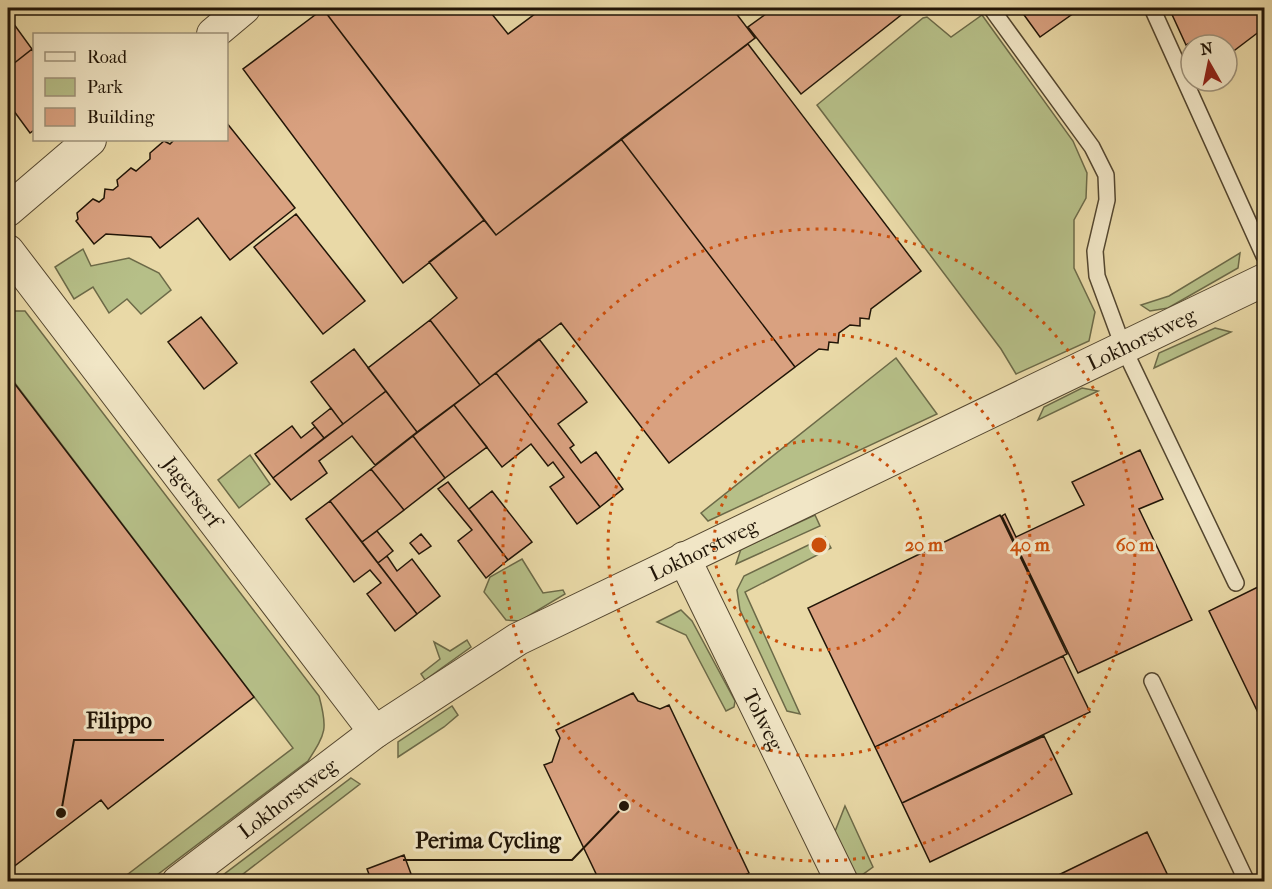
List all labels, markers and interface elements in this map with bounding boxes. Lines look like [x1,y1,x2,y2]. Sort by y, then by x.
legend [33,33,228,141]
north arrow [1179,33,1239,93]
text: N [1199,38,1215,59]
text: Road [87,47,127,68]
text: Park [87,77,124,98]
text: Building [87,107,155,128]
street label: Lokhorstweg [1083,302,1200,375]
street label: Jagerserf [156,451,229,535]
street label: Lokhorstweg [645,513,762,586]
centre of rings [809,535,829,555]
text: 20 m [905,535,944,556]
text: 40 m [1009,535,1051,556]
text: 60 m [1116,535,1155,556]
street label: Tolweg [738,685,788,755]
callout: Filippo [74,700,164,740]
text: Filippo [85,708,152,734]
street label: Lokhorstweg [234,753,342,843]
callout: Perima Cycling [403,820,572,860]
text: Perima Cycling [415,828,562,854]

